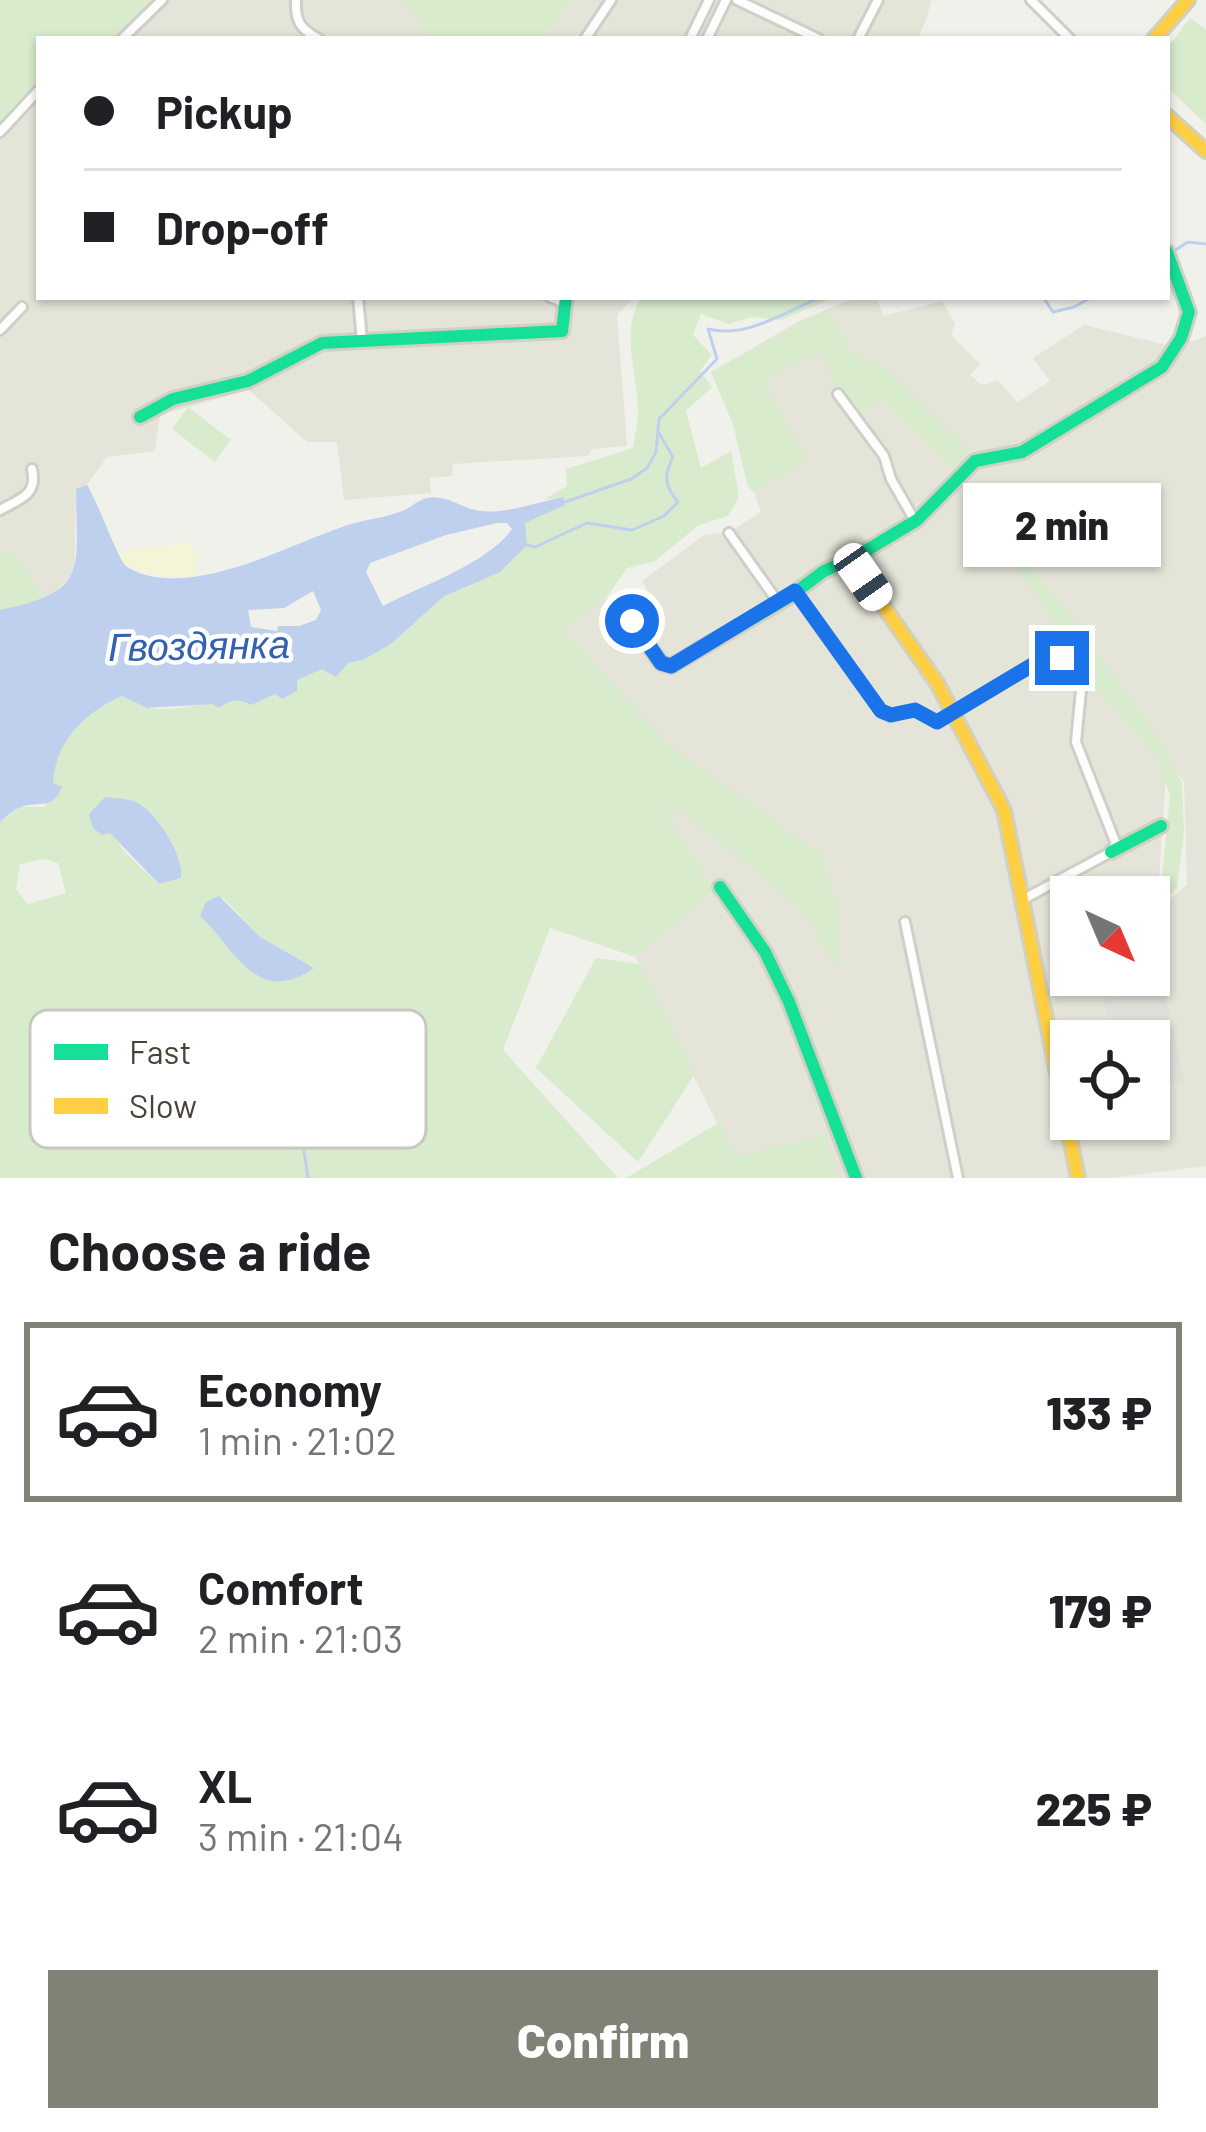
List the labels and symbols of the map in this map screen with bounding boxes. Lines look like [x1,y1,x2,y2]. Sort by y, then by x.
callout: 2 min [963,484,1161,568]
car [828,537,898,617]
route start [605,594,659,648]
water label: Гвоздянка [108,619,290,669]
route end [1035,631,1089,685]
north arrow [1050,876,1170,996]
legend [30,1010,426,1148]
text: Fast [129,1031,191,1071]
text: Slow [129,1085,197,1125]

